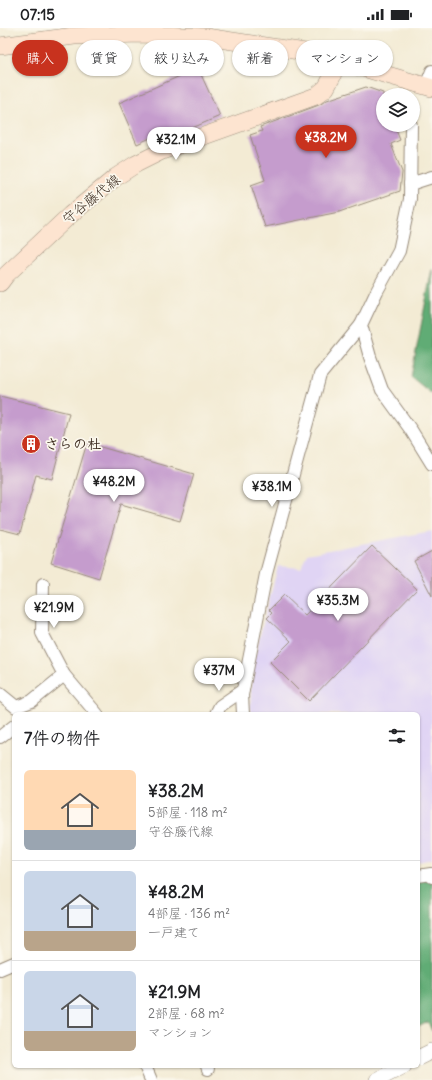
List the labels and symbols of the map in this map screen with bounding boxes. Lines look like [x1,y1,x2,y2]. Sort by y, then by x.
pin: ¥38.2M [293,125,359,159]
pin: ¥32.1M [143,127,209,161]
street label: 守谷藤代線 [58,170,124,228]
building icon: さらの杜 [20,433,42,455]
place label: さらの杜 [45,435,101,453]
pin: ¥48.2M [81,469,147,503]
pin: ¥38.1M [239,474,305,508]
pin: ¥35.3M [305,588,371,622]
pin: ¥21.9M [21,595,87,629]
pin: ¥37M [195,658,243,692]

